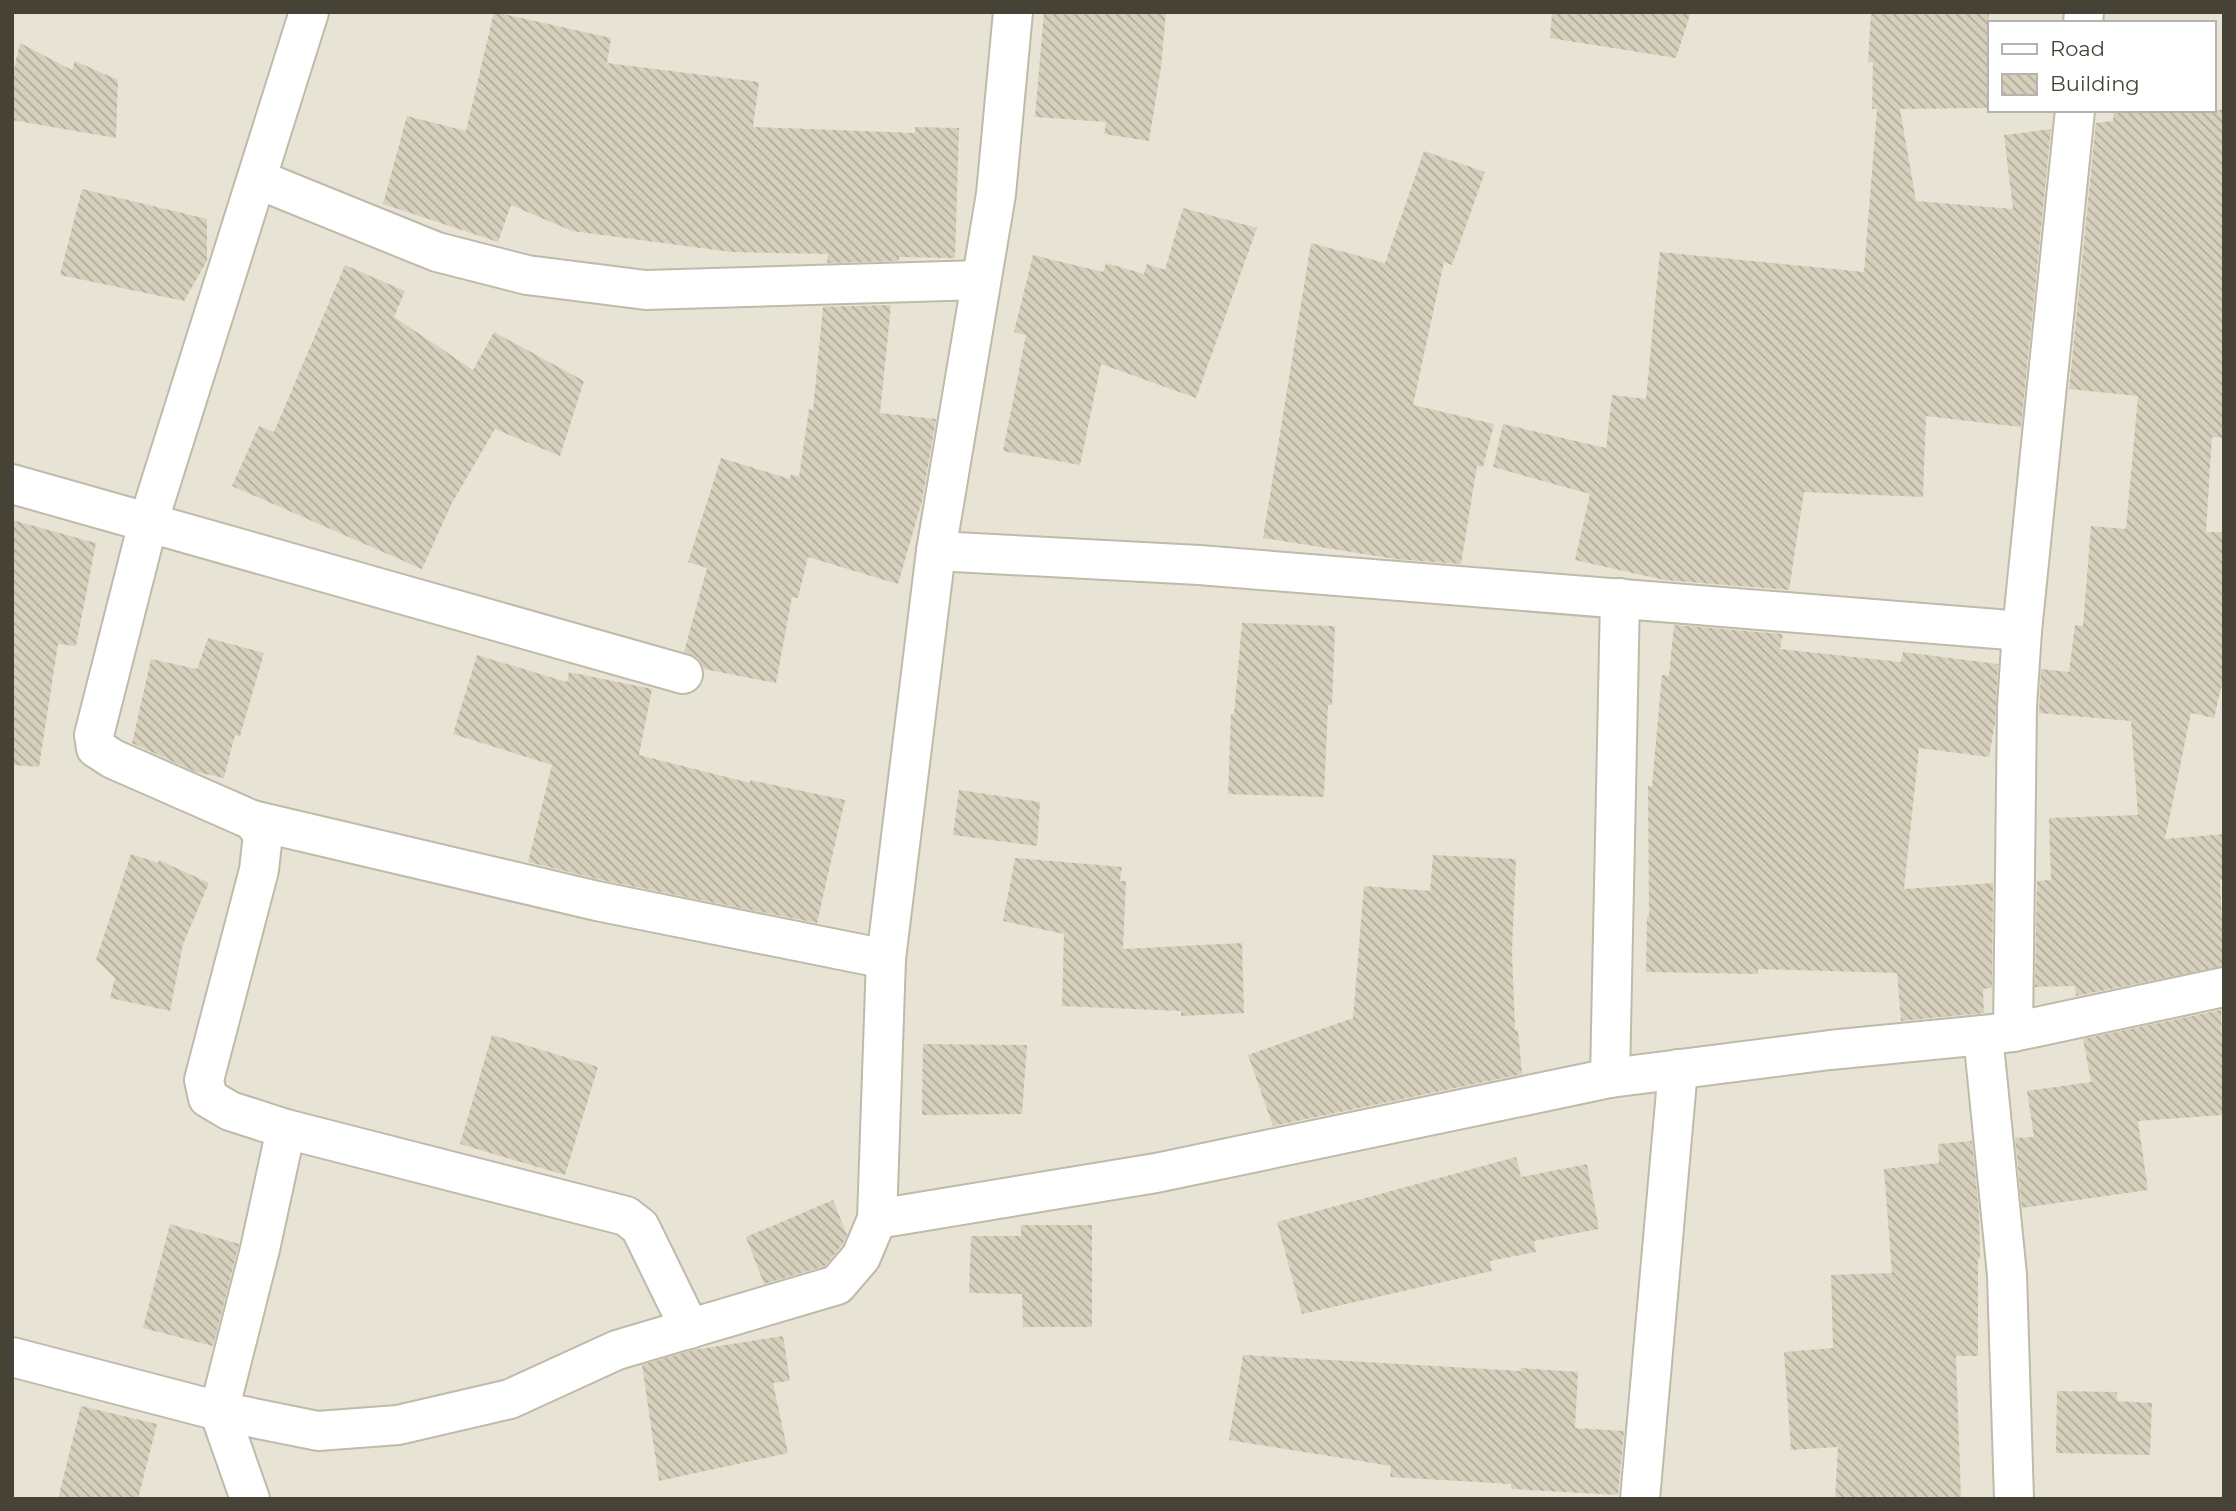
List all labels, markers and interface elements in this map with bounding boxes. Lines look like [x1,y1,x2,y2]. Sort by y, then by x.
legend [1988,21,2215,112]
text: Road [2050,36,2105,61]
text: Building [2050,71,2140,96]

